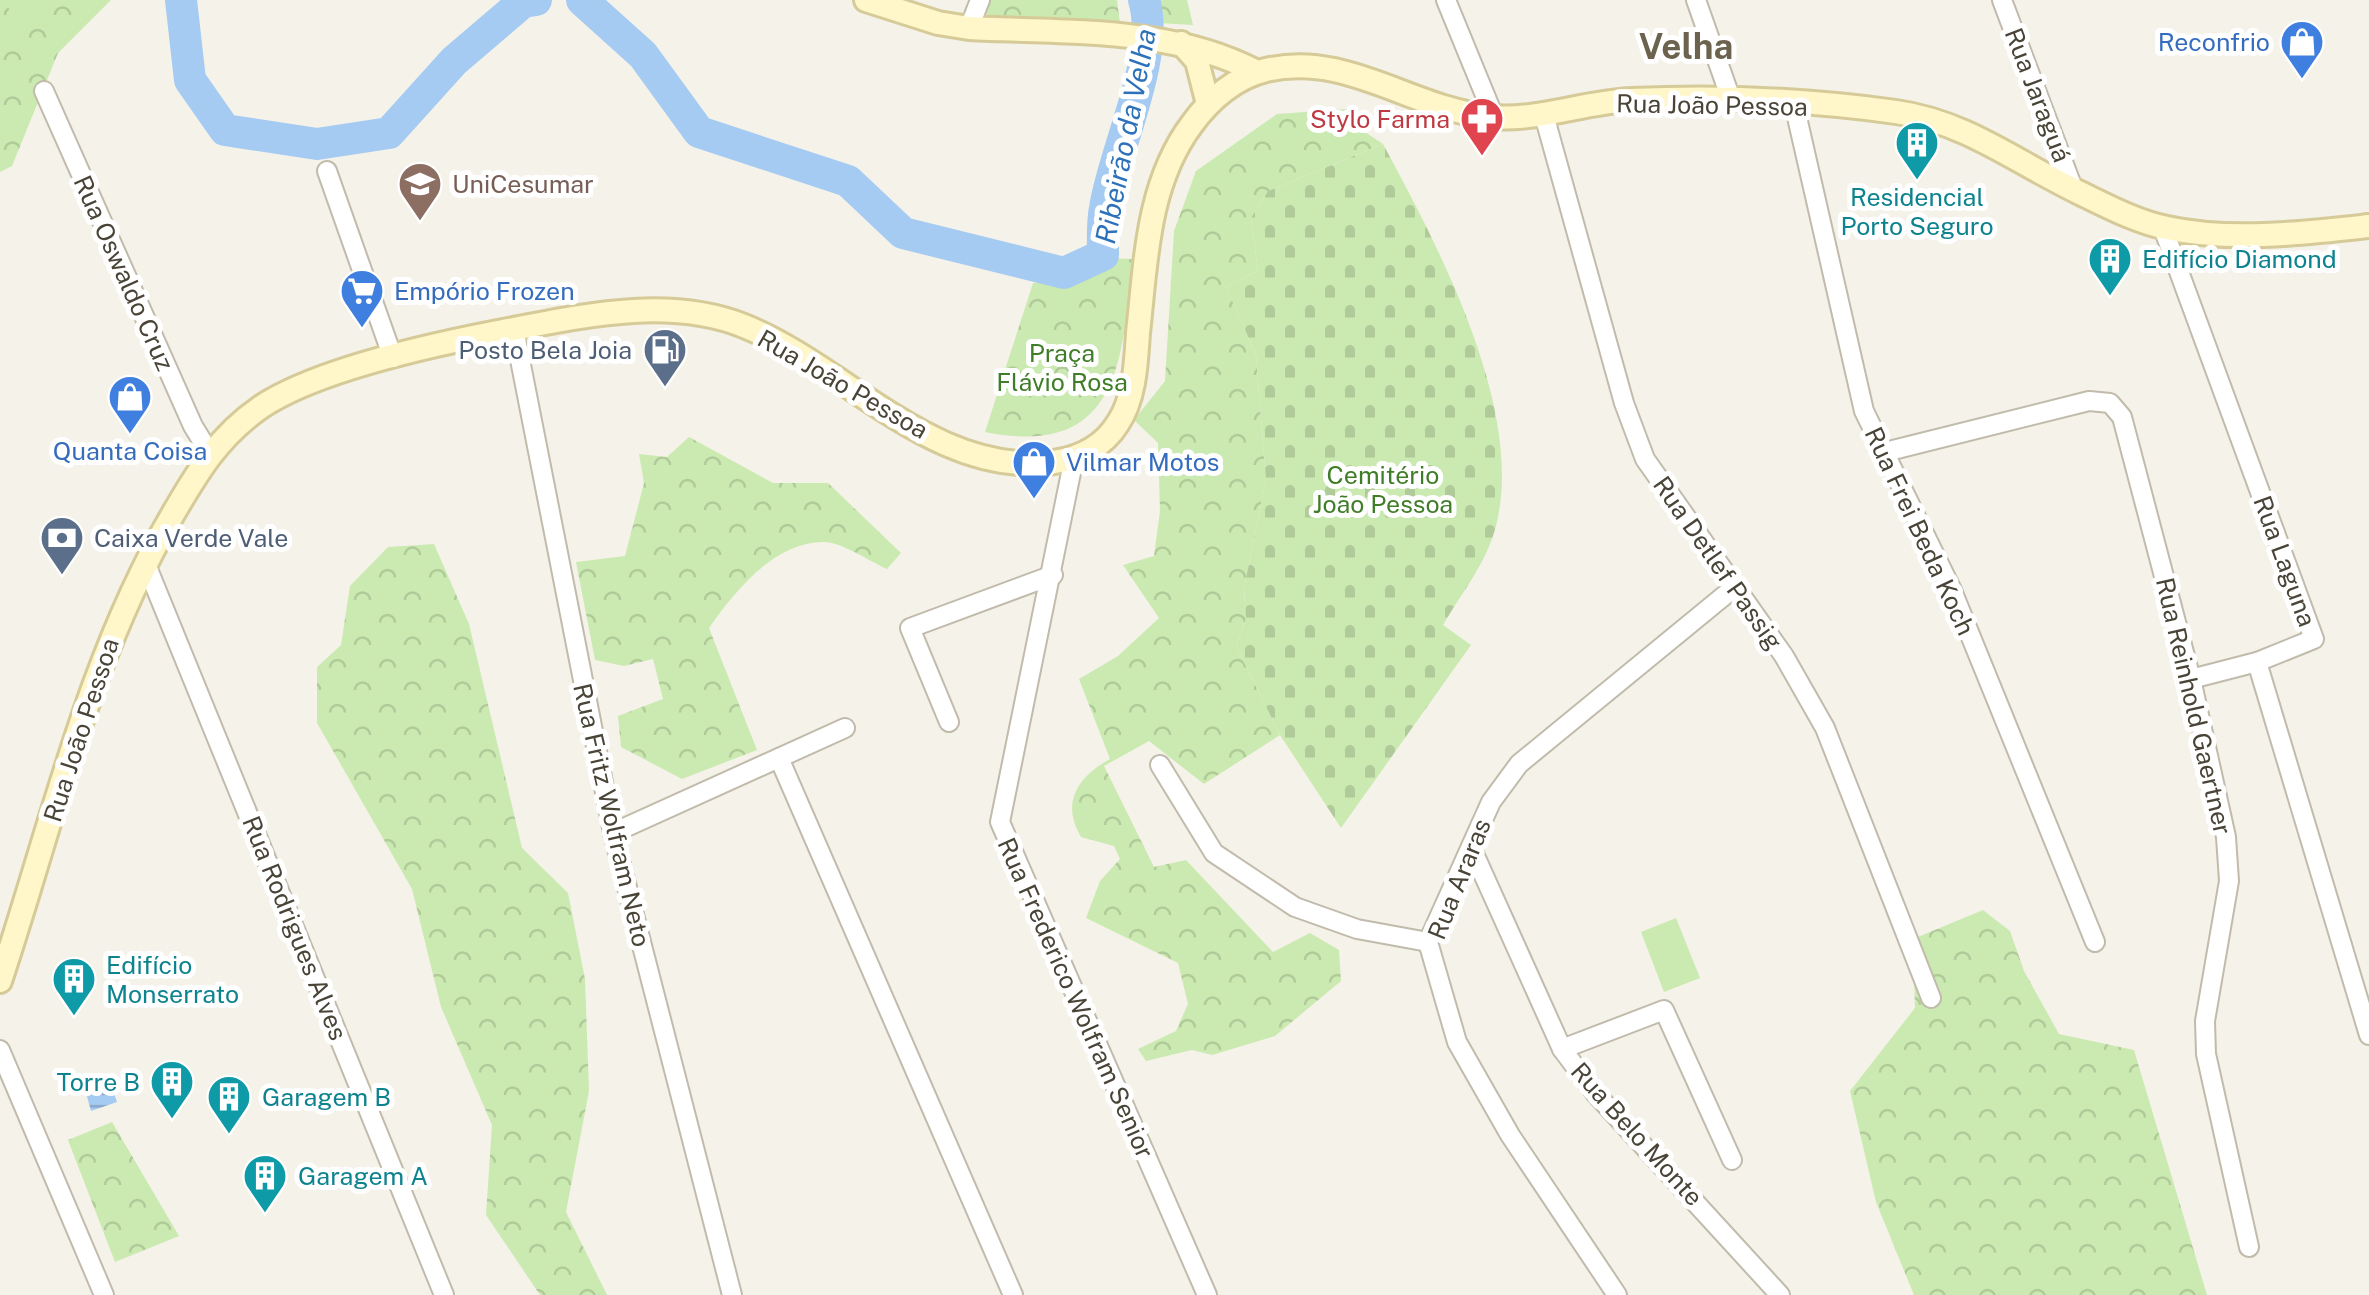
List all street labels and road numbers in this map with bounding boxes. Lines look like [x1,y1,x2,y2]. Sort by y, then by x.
street label: Rua Jaraguá [1999,24,2077,166]
street label: Rua João Pessoa [1616,88,1808,122]
street label: Rua Oswaldo Cruz [68,171,180,375]
street label: Rua João Pessoa [753,323,933,445]
street label: Rua Frei Beda Koch [1859,422,1981,640]
street label: Rua Detlef Passig [1647,471,1789,655]
street label: Rua Laguna [2247,491,2323,631]
street label: Rua Reinhold Gaertner [2150,575,2238,837]
street label: Rua João Pessoa [37,634,125,826]
street label: Rua Fritz Wolfram Neto [567,680,657,950]
street label: Rua Rodrigues Alves [236,812,354,1044]
street label: Rua Araras [1421,814,1497,944]
street label: Rua Frederico Wolfram Senior [992,833,1160,1163]
street label: Rua Belo Monte [1565,1056,1709,1212]

